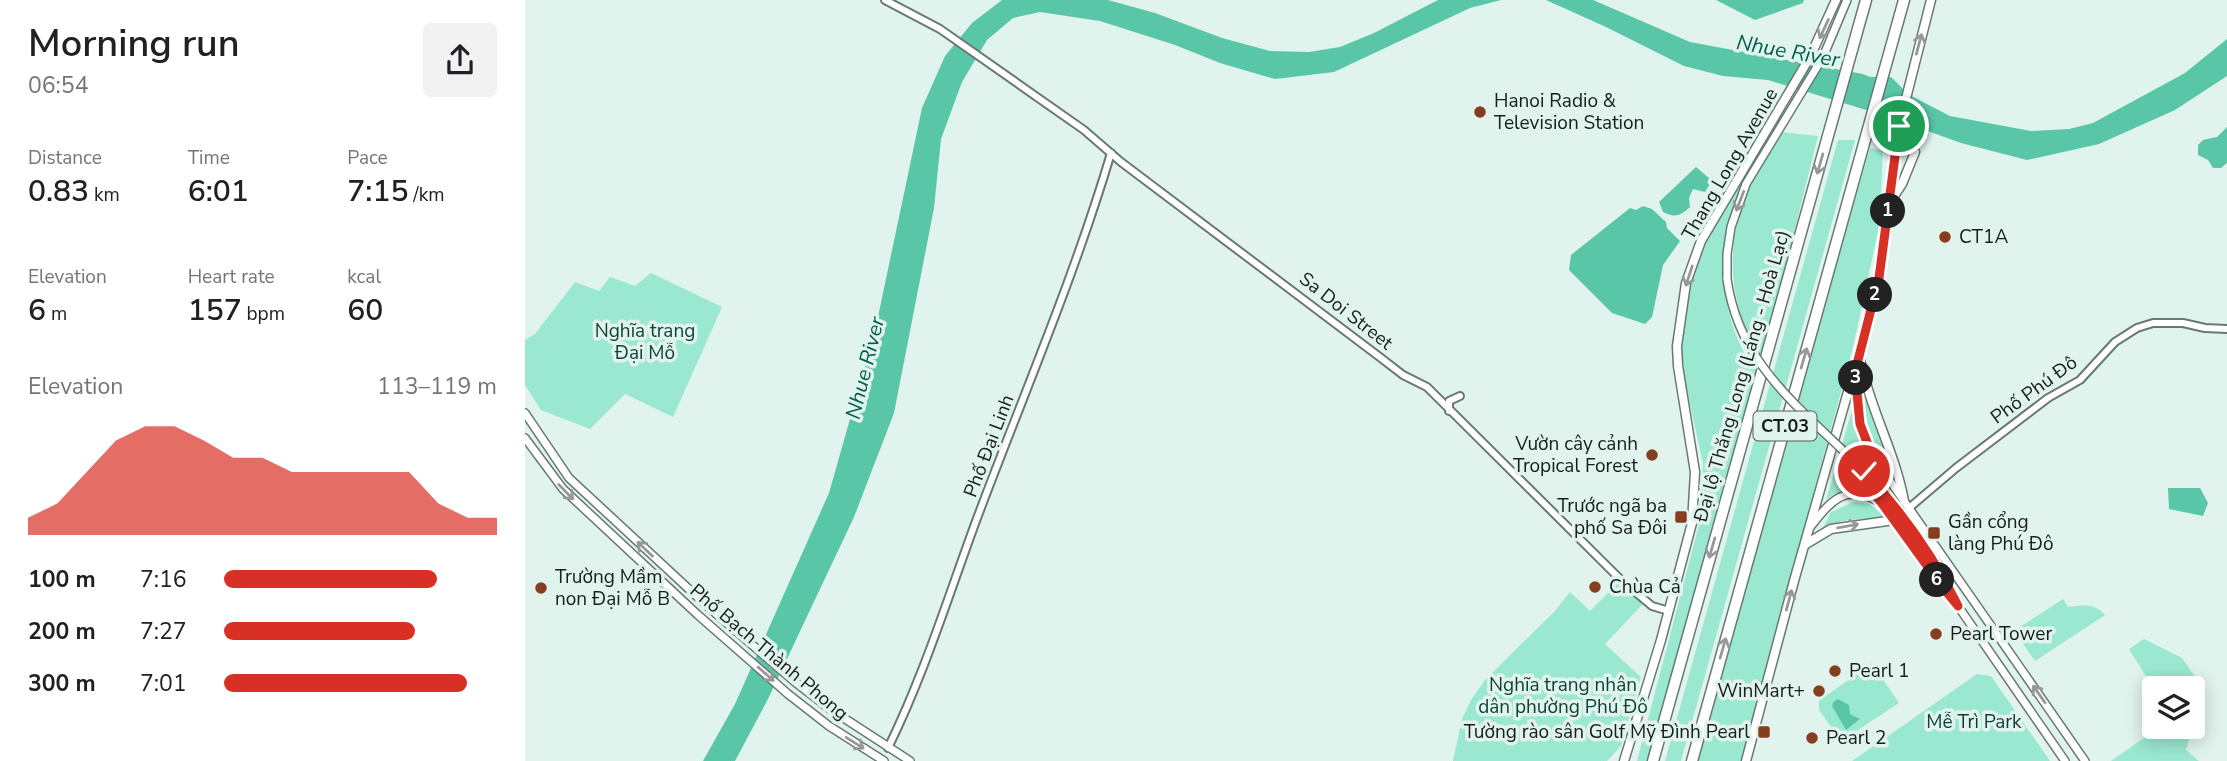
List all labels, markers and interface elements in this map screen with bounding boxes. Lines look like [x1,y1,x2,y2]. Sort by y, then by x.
text: Morning run [28,18,240,69]
one-way arrow [1817,18,1830,39]
button: share [423,23,497,97]
water label: Nhue River [1734,28,1842,74]
one-way arrow [1913,33,1926,55]
text: 06:54 [28,70,88,101]
street label: Thang Long Avenue [1676,83,1784,245]
place label: Hanoi Radio & Television Station [1494,88,1644,136]
pin [1869,96,1929,156]
marker: Hanoi Radio & Television Station [1472,104,1488,120]
icon: arrive [1880,107,1918,145]
text: Distance [28,145,102,171]
text: Time [188,145,230,171]
text: Pace [347,145,388,171]
one-way arrow [1813,152,1826,175]
text: 0.83 [28,171,89,212]
text: 6:01 [188,171,249,212]
text: 7:15 [347,171,408,212]
text: km [89,182,120,208]
text: /km [408,182,444,208]
one-way arrow [1732,190,1745,211]
pin: 1 [1871,194,1905,228]
text: 1 [1882,197,1893,223]
place label: CT1A [1959,224,2008,250]
street label: Đại lộ Thăng Long (Láng - Hoà Lạc) [1688,227,1796,526]
marker: CT1A [1937,229,1953,245]
text: Elevation [28,264,107,290]
text: Heart rate [188,264,275,290]
text: kcal [347,264,381,290]
one-way arrow [1682,265,1694,287]
street label: Sa Doi Street [1294,266,1399,356]
pin: 2 [1857,278,1893,312]
text: 2 [1869,281,1880,307]
text: 6 [28,290,46,331]
text: 157 [188,290,242,331]
text: 60 [347,290,383,331]
text: m [46,301,67,327]
text: bpm [242,301,285,327]
water label: Nhue River [839,314,891,422]
park label: Nghĩa trang Đại Mỗ [595,318,695,366]
one-way arrow [1799,347,1812,369]
street label: Phố Phú Đô [1985,350,2083,430]
pin: 3 [1839,360,1873,396]
text: 3 [1850,364,1861,390]
text: Elevation [28,371,123,402]
text: 113–119 m [377,371,497,402]
street label: Phố Đại Linh [958,391,1020,501]
road number: CT.03 [1753,412,1817,440]
place label: Vườn cây cảnh Tropical Forest [1513,431,1638,479]
pin [1834,441,1894,501]
marker: Vườn cây cảnh Tropical Forest [1644,447,1660,463]
icon: check [1845,452,1883,490]
one-way arrow [558,483,575,500]
place label: Trước ngã ba phố Sa Đôi [1557,493,1667,541]
marker: Trước ngã ba phố Sa Đôi [1673,509,1689,525]
place label: Gần cổng làng Phú Đô [1948,509,2054,557]
one-way arrow [1836,519,1859,532]
marker: Gần cổng làng Phú Đô [1926,525,1942,541]
one-way arrow [1705,537,1718,559]
one-way arrow [637,541,654,558]
pin: 6 [1919,562,1955,598]
text: 100 m [28,564,96,595]
text: 7:16 [140,564,187,595]
place label: Trường Mầm non Đại Mỗ B [555,564,670,612]
text: 6 [1931,566,1942,592]
place label: Chùa Cả [1609,574,1681,600]
street label: Phố Bạch Thành Phong [684,578,854,726]
marker: Chùa Cả [1587,579,1603,595]
marker: Trường Mầm non Đại Mỗ B [533,580,549,596]
one-way arrow [1783,590,1796,612]
text: 200 m [28,616,96,647]
text: 7:27 [140,616,187,647]
place label: Pearl Tower [1950,621,2052,647]
marker: Pearl Tower [1928,626,1944,642]
one-way arrow [1718,637,1731,659]
place label: Pearl 1 [1849,658,1910,684]
marker: Pearl 1 [1827,663,1843,679]
one-way arrow [756,666,774,682]
text: 300 m [28,668,96,699]
text: 7:01 [140,668,187,699]
park label: Nghĩa trang nhân dân phường Phú Đô [1478,672,1648,720]
map controls [2142,676,2205,739]
button: layers [2142,676,2205,739]
place label: WinMart+ [1717,678,1805,704]
marker: WinMart+ [1811,683,1827,699]
one-way arrow [2032,685,2046,704]
park label: Mễ Trì Park [1926,709,2022,735]
place label: Tường rào sân Golf Mỹ Đình Pearl [1464,719,1750,745]
marker: Tường rào sân Golf Mỹ Đình Pearl [1756,724,1772,740]
place label: Pearl 2 [1826,725,1887,751]
marker: Pearl 2 [1804,730,1820,746]
one-way arrow [845,735,864,750]

